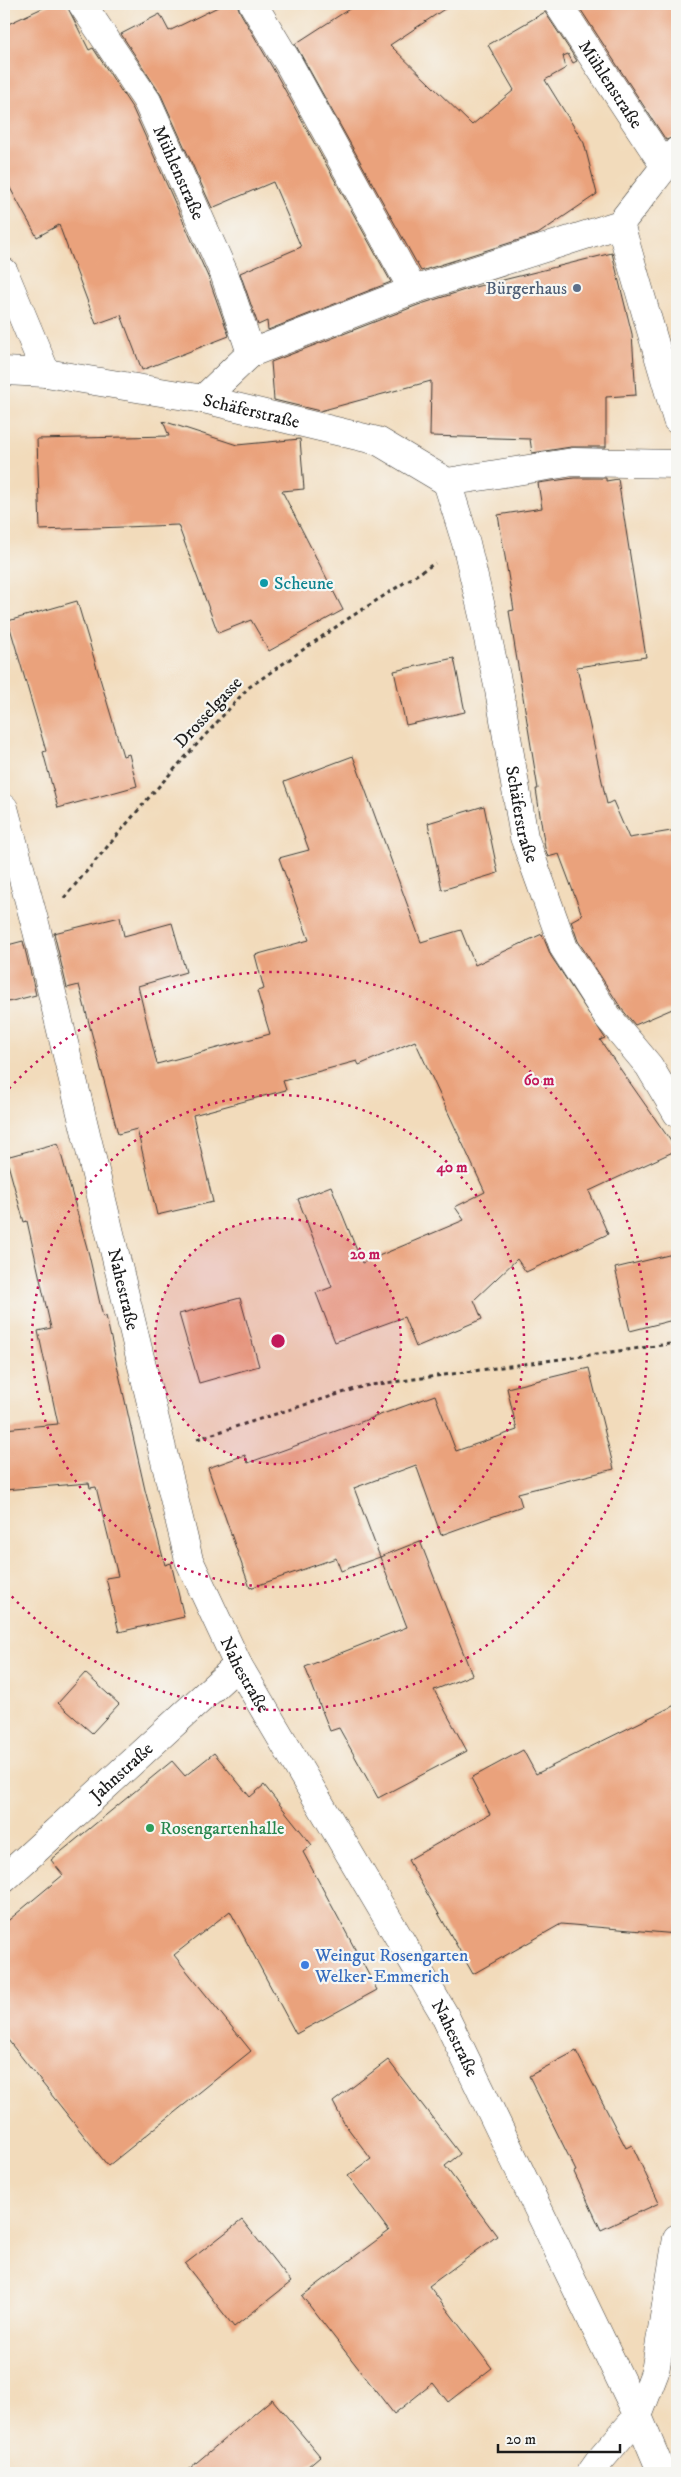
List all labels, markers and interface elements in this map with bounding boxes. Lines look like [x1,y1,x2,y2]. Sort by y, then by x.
street label: Mühlenstraße [573,36,647,133]
street label: Mühlenstraße [147,122,209,223]
place label: Bürgerhaus [486,278,567,300]
marker: Bürgerhaus [571,282,583,294]
street label: Schäferstraße [201,389,302,434]
place label: Scheune [274,573,334,595]
marker: Scheune [258,577,270,589]
street label: Drosselgasse [170,672,247,753]
street label: Schäferstraße [500,764,542,866]
text: 60 m [524,1071,555,1090]
text: 40 m [435,1158,468,1177]
text: 20 m [350,1245,381,1264]
street label: Nahestraße [102,1246,143,1333]
centre of rings [269,1332,287,1350]
street label: Nahestraße [214,1634,274,1717]
street label: Jahnstraße [84,1738,158,1808]
place label: Rosengartenhalle [160,1818,285,1840]
marker: Rosengartenhalle [144,1822,156,1834]
place label: Weingut Rosengarten Welker-Emmerich [314,1945,469,1988]
marker: Weingut Rosengarten Welker-Emmerich [299,1959,311,1971]
street label: Nahestraße [426,1996,483,2081]
scale bar [498,2422,621,2454]
text: 20 m [506,2430,536,2449]

